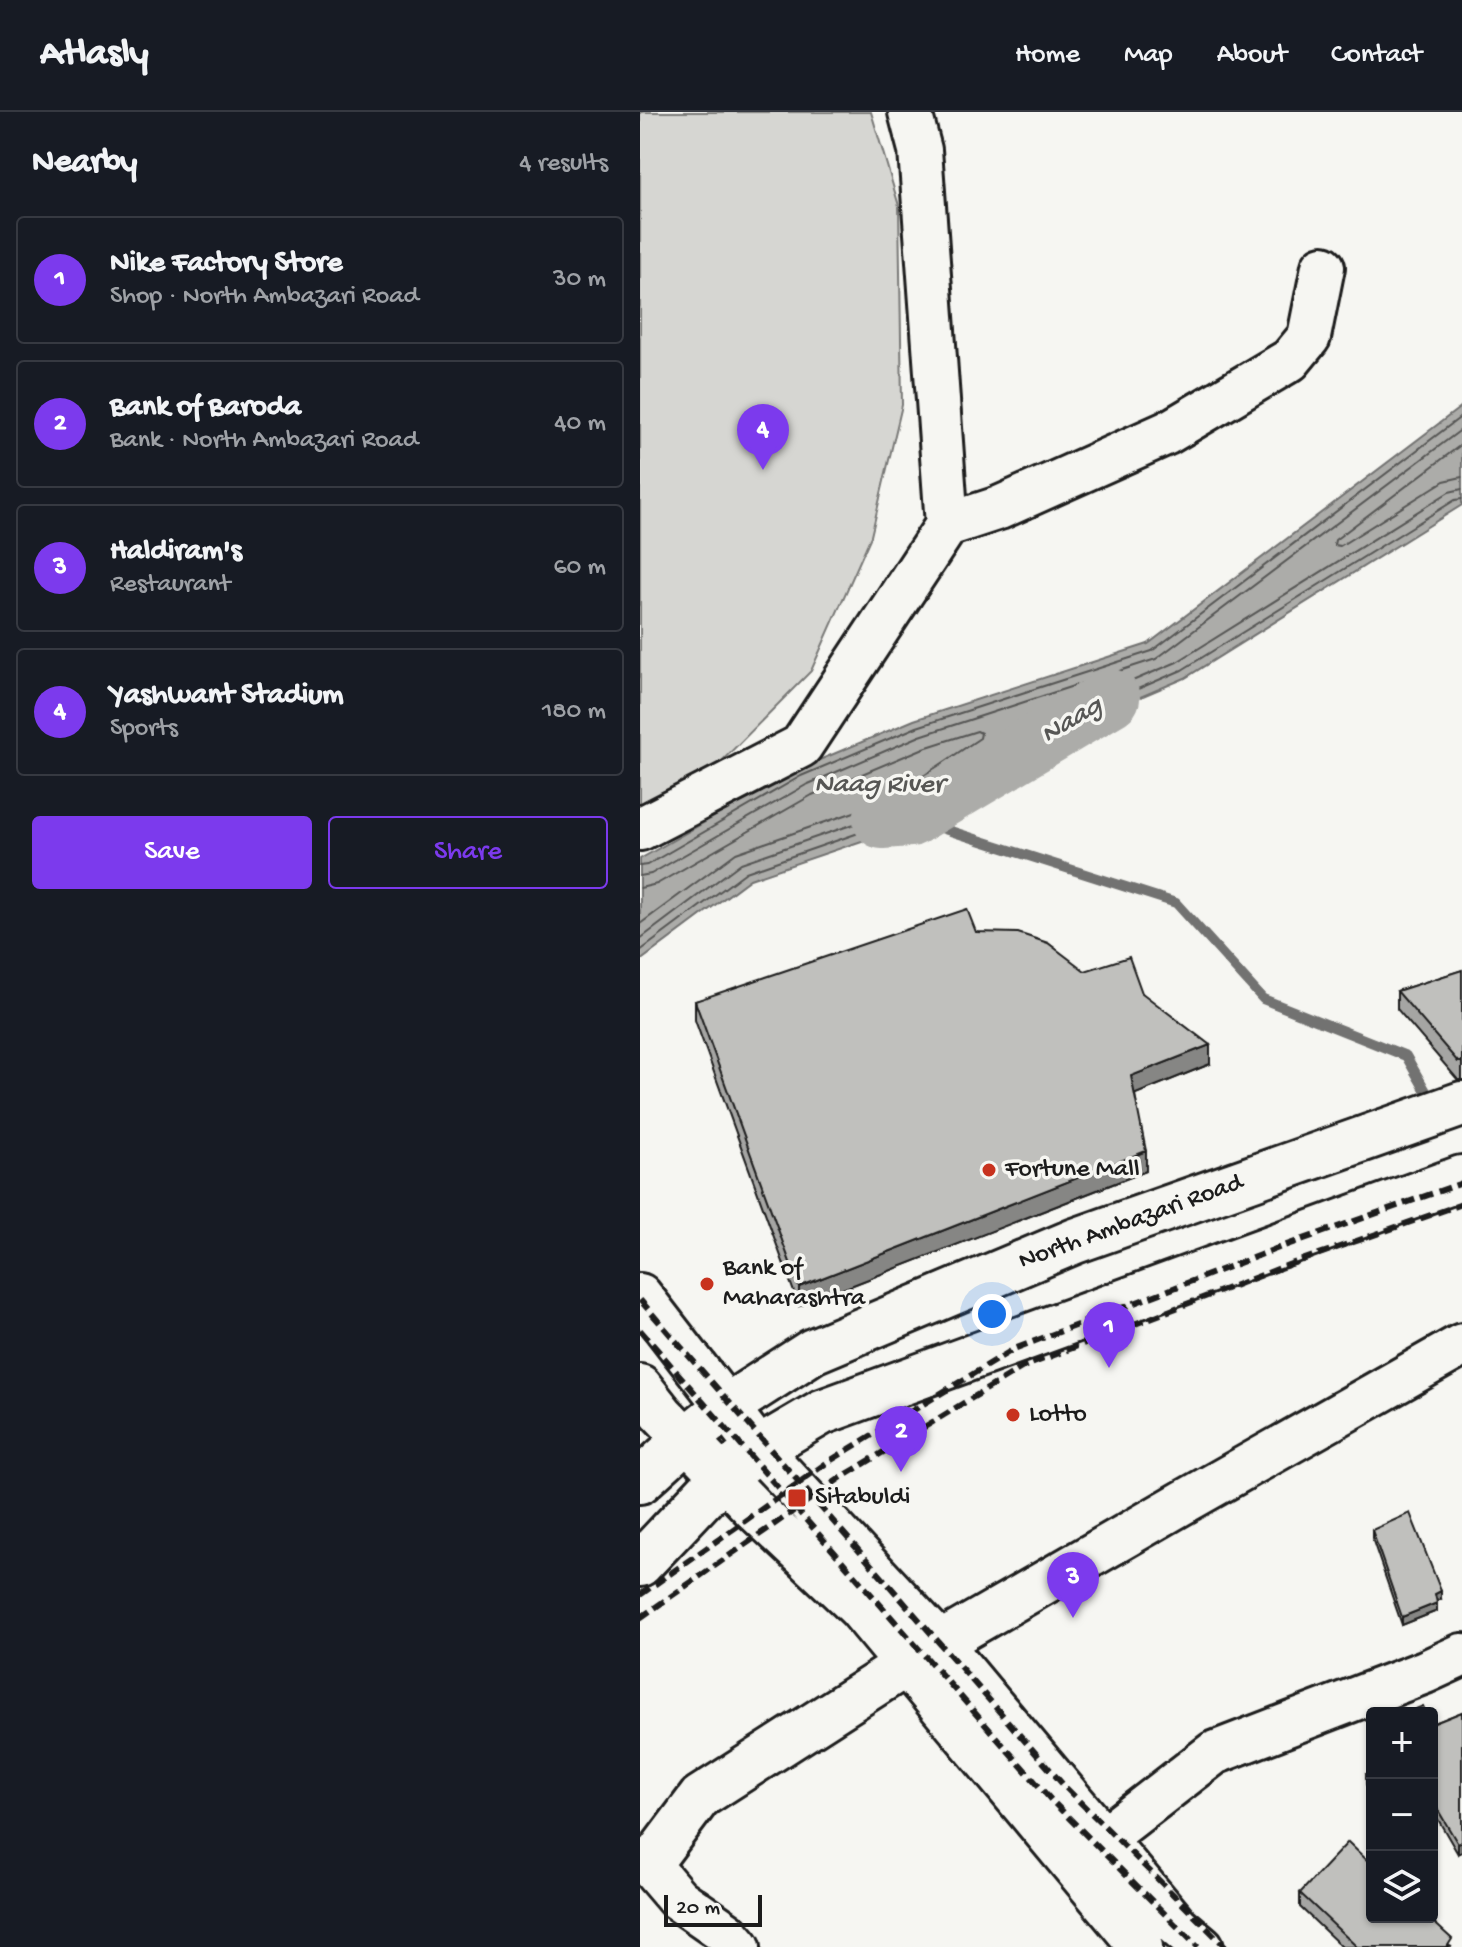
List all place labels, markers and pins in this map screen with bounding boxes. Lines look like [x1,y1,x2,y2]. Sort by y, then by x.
pin: 4 [737,404,789,470]
place label: Fortune Mall [1004,1155,1140,1186]
marker: Fortune Mall [980,1161,998,1179]
place label: Bank of Maharashtra [722,1254,867,1315]
marker: Bank of Maharashtra [698,1275,716,1293]
pin: 1 [1083,1302,1135,1368]
place label: Lotto [1029,1400,1087,1431]
pin: 2 [875,1406,927,1472]
marker: Lotto [1004,1406,1022,1424]
place label: Sitabuldi [815,1483,910,1514]
marker: Sitabuldi [786,1487,808,1509]
pin: 3 [1047,1552,1099,1618]

